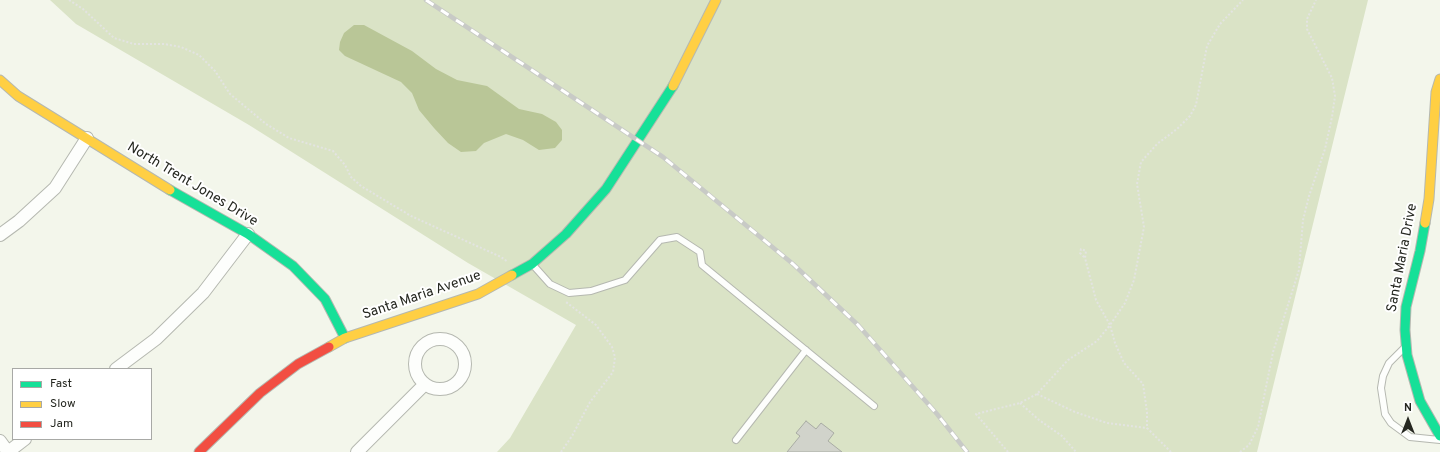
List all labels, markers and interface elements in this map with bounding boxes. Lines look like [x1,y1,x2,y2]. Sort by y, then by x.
street label: North Trent Jones Drive [124,139,260,231]
street label: Santa Maria Drive [1384,202,1422,314]
street label: Santa Maria Avenue [361,268,483,324]
legend [12,368,152,440]
text: Fast [50,376,72,392]
text: Slow [50,396,76,412]
north arrow [1388,400,1428,440]
text: N [1404,401,1412,415]
text: Jam [50,416,73,432]

